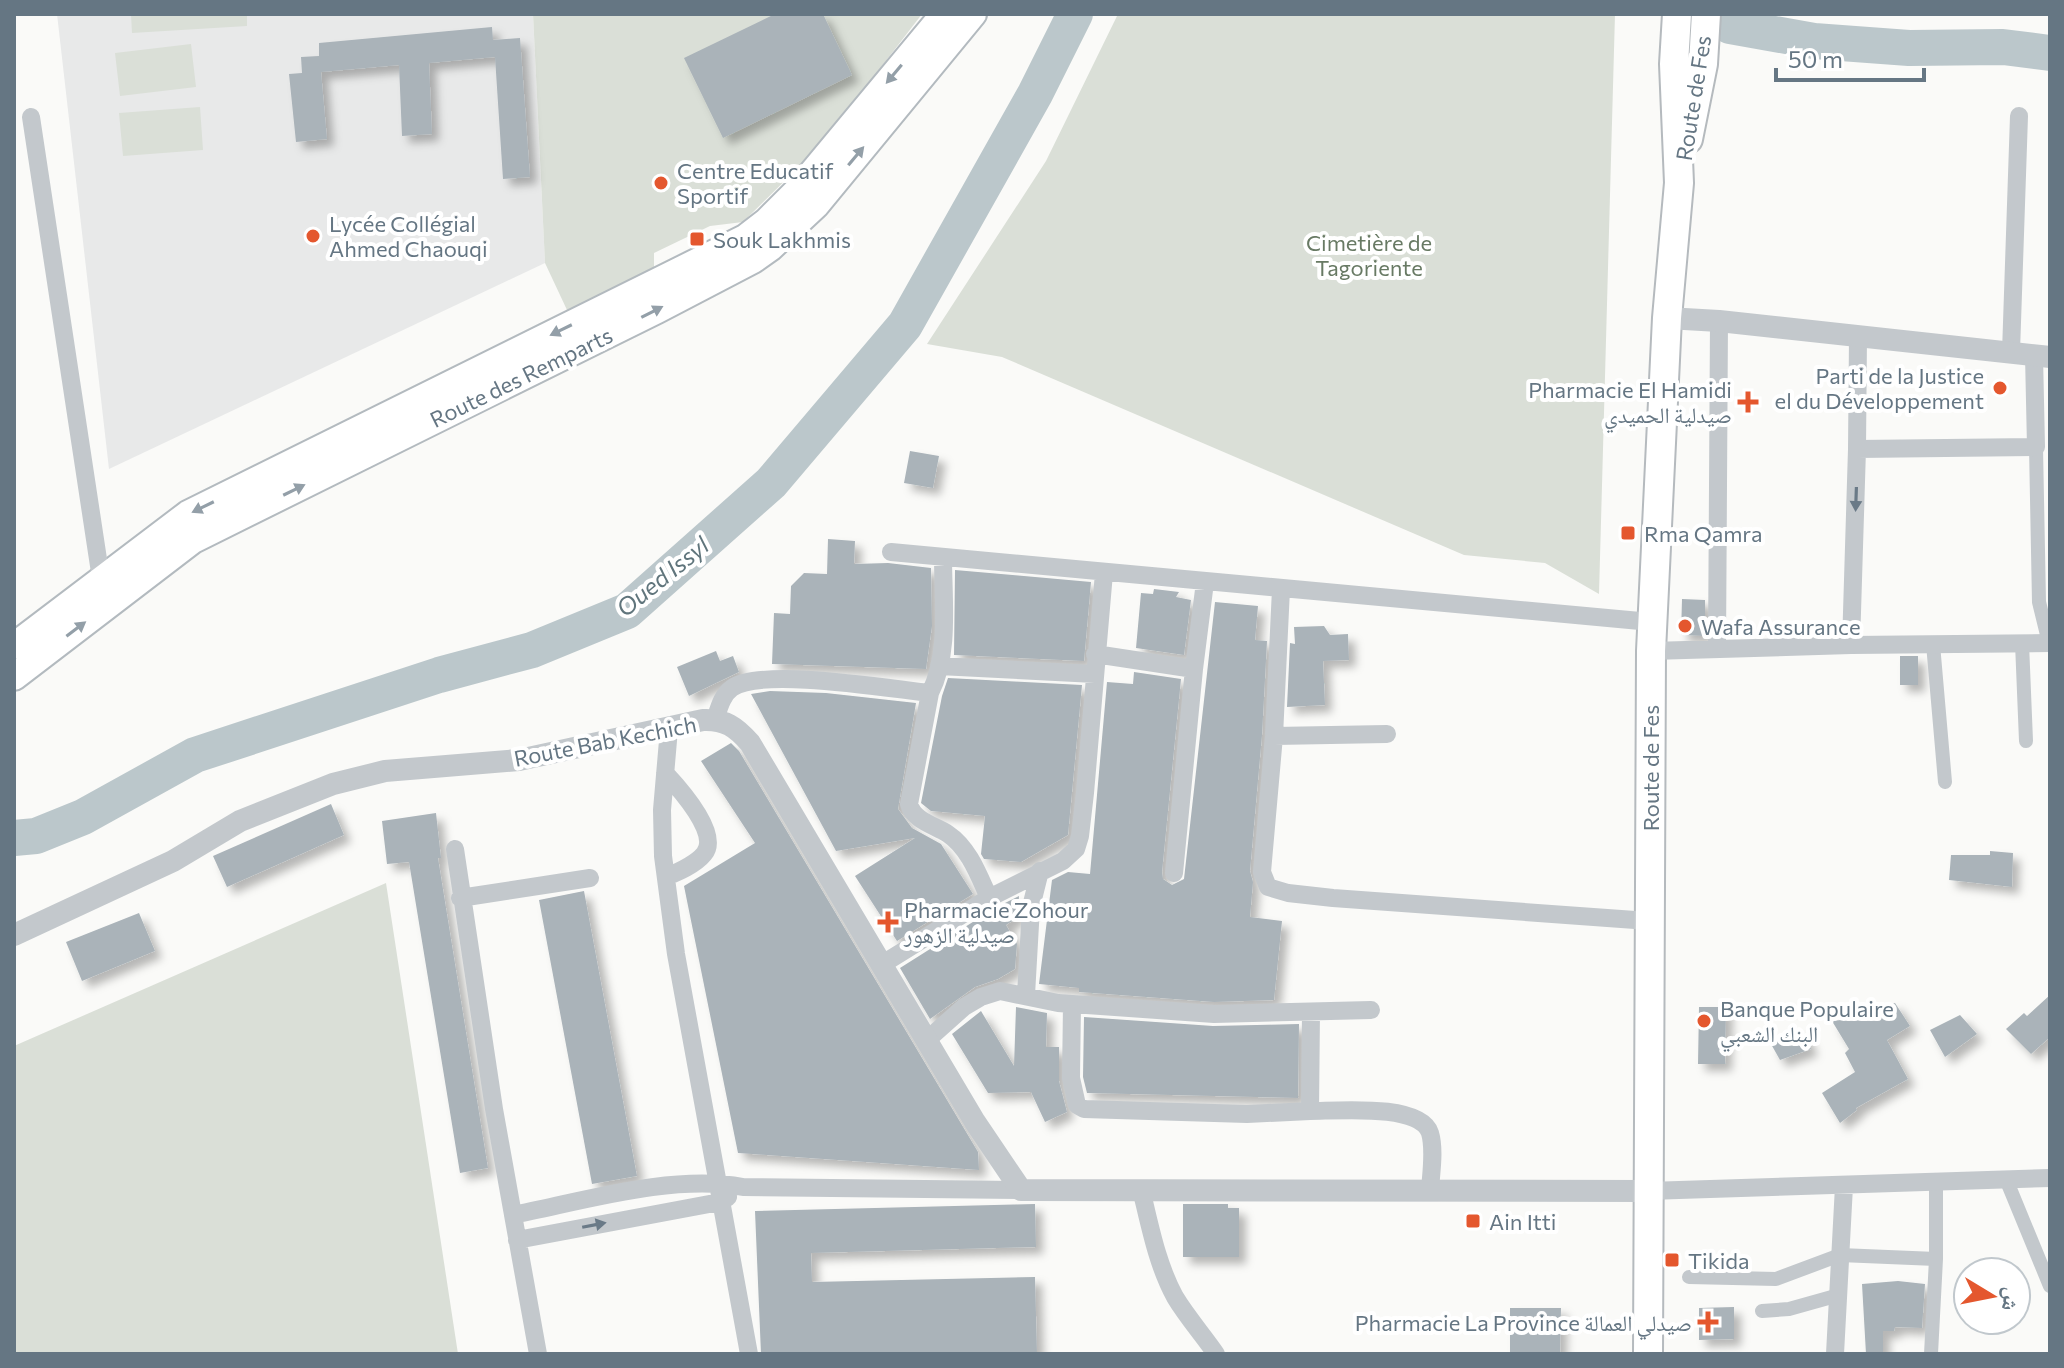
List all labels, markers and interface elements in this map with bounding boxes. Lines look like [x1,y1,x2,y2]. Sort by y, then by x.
scale bar [1776,32,1924,82]
street label: Route de Fes [1670,33,1716,163]
text: 50 m [1788,44,1843,73]
one-way arrow [886,64,903,84]
one-way arrow [847,147,864,167]
place label: Centre Educatif Sportif [677,157,834,209]
marker: Centre Educatif Sportif [652,174,670,192]
place label: Lycée Collégial Ahmed Chaouqi [329,210,488,262]
place label: Souk Lakhmis [713,226,851,253]
marker: Lycée Collégial Ahmed Chaouqi [304,227,322,245]
park label: Cimetière de Tagoriente [1306,229,1432,281]
marker: Souk Lakhmis [688,230,706,248]
one-way arrow [641,305,664,319]
street label: Route des Remparts [425,321,617,433]
one-way arrow [549,323,572,336]
place label: Parti de la Justice el du Développement [1775,362,1984,414]
place label: Pharmacie El Hamidi صيدلية الحميدي [1528,376,1732,432]
marker: Parti de la Justice el du Développement [1991,379,2009,397]
marker: Pharmacie El Hamidi صيدلية الحميدي [1739,393,1757,411]
one-way arrow [282,483,305,496]
one-way arrow [1850,487,1863,512]
one-way arrow [191,501,214,514]
place label: Rma Qamra [1644,520,1762,547]
marker: Rma Qamra [1619,524,1637,542]
water label: Oued Issyl [610,529,715,622]
place label: Wafa Assurance [1701,613,1861,640]
marker: Wafa Assurance [1676,617,1694,635]
one-way arrow [66,622,86,638]
street label: Route de Fes [1637,705,1664,831]
street label: Route Bab Kechich [511,710,699,772]
place label: Pharmacie Zohour صيدلية الزهور [903,896,1089,948]
marker: Pharmacie Zohour صيدلية الزهور [879,913,897,931]
place label: Banque Populaire البنك الشعبي [1720,995,1894,1051]
marker: Banque Populaire البنك الشعبي [1695,1012,1713,1030]
place label: Ain Itti [1489,1208,1557,1235]
marker: Ain Itti [1464,1212,1482,1230]
one-way arrow [582,1218,607,1230]
place label: Tikida [1688,1247,1750,1274]
marker: Tikida [1663,1251,1681,1269]
north arrow [1952,1256,2032,1336]
text: ش [1996,1286,2028,1313]
place label: Pharmacie La Province صيدلي العمالة [1355,1309,1692,1340]
marker: Pharmacie La Province صيدلي العمالة [1699,1313,1717,1331]

